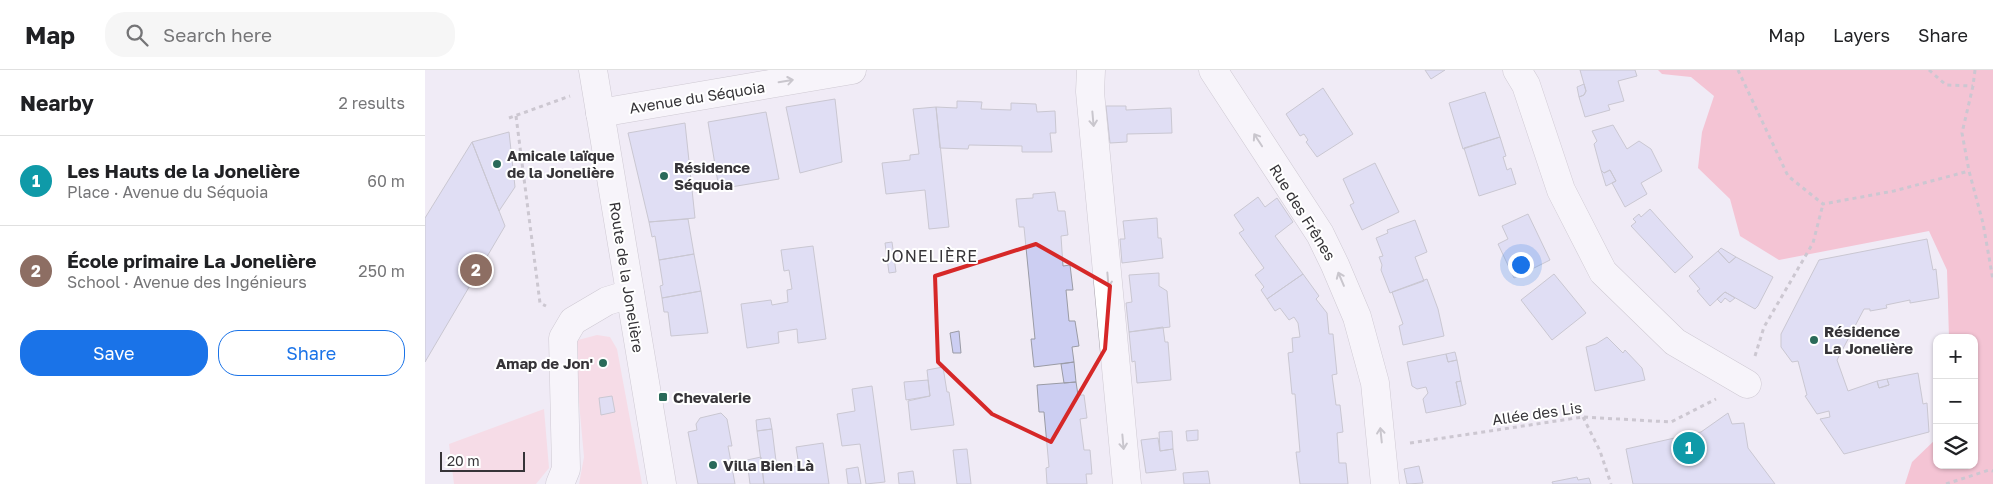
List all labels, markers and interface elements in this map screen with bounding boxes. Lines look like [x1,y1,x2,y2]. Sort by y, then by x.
search box [105,12,455,57]
text: Map [25,20,75,49]
icon: search [123,21,151,49]
text: Search here [163,23,272,46]
text: Map [1768,24,1805,46]
text: Layers [1833,24,1890,46]
text: Share [1918,24,1968,46]
one-way arrow [778,76,794,86]
street label: Avenue du Séquoia [628,77,766,117]
text: Nearby [20,90,94,116]
text: 2 results [339,93,405,113]
one-way arrow [1088,110,1098,126]
one-way arrow [1252,133,1263,147]
place label: Amicale laïque de la Jonelière [507,146,615,181]
marker: Amicale laïque de la Jonelière [491,158,503,170]
place label: Résidence Séquoia [674,158,750,193]
text: Les Hauts de la Jonelière [67,159,300,182]
street label: Rue des Frênes [1266,160,1340,264]
marker: Résidence Séquoia [658,170,670,182]
text: 1 [32,171,40,191]
text: 60 m [367,171,405,191]
text: Place · Avenue du Séquoia [67,182,268,202]
street label: Route de la Jonelière [606,200,648,354]
district label: JONELIÈRE [882,246,978,266]
text: École primaire La Jonelière [67,249,316,272]
pin: 2 [460,251,492,289]
your location [1508,252,1534,278]
text: 2 [31,261,41,281]
text: 250 m [358,261,405,281]
text: School · Avenue des Ingénieurs [67,272,307,292]
one-way arrow [1103,272,1113,288]
one-way arrow [1336,272,1346,287]
place label: Résidence La Jonelière [1824,322,1913,357]
button: Save [20,330,208,376]
button: Share [218,330,405,376]
marker: Résidence La Jonelière [1808,334,1820,346]
map controls [1933,334,1978,469]
button: + [1933,334,1978,379]
place label: Amap de Jon' [496,354,593,372]
marker: Amap de Jon' [597,357,609,369]
button: − [1933,379,1978,424]
place label: Chevalerie [673,388,751,406]
marker: Chevalerie [657,391,669,403]
street label: Allée des Lis [1491,398,1583,428]
button: layers [1933,424,1978,469]
one-way arrow [1376,428,1386,444]
pin: 1 [1673,429,1705,467]
one-way arrow [1118,434,1128,450]
scale bar [440,449,525,472]
text: 20 m [447,452,480,469]
place label: Villa Bien Là [723,456,814,474]
marker: Villa Bien Là [707,459,719,471]

